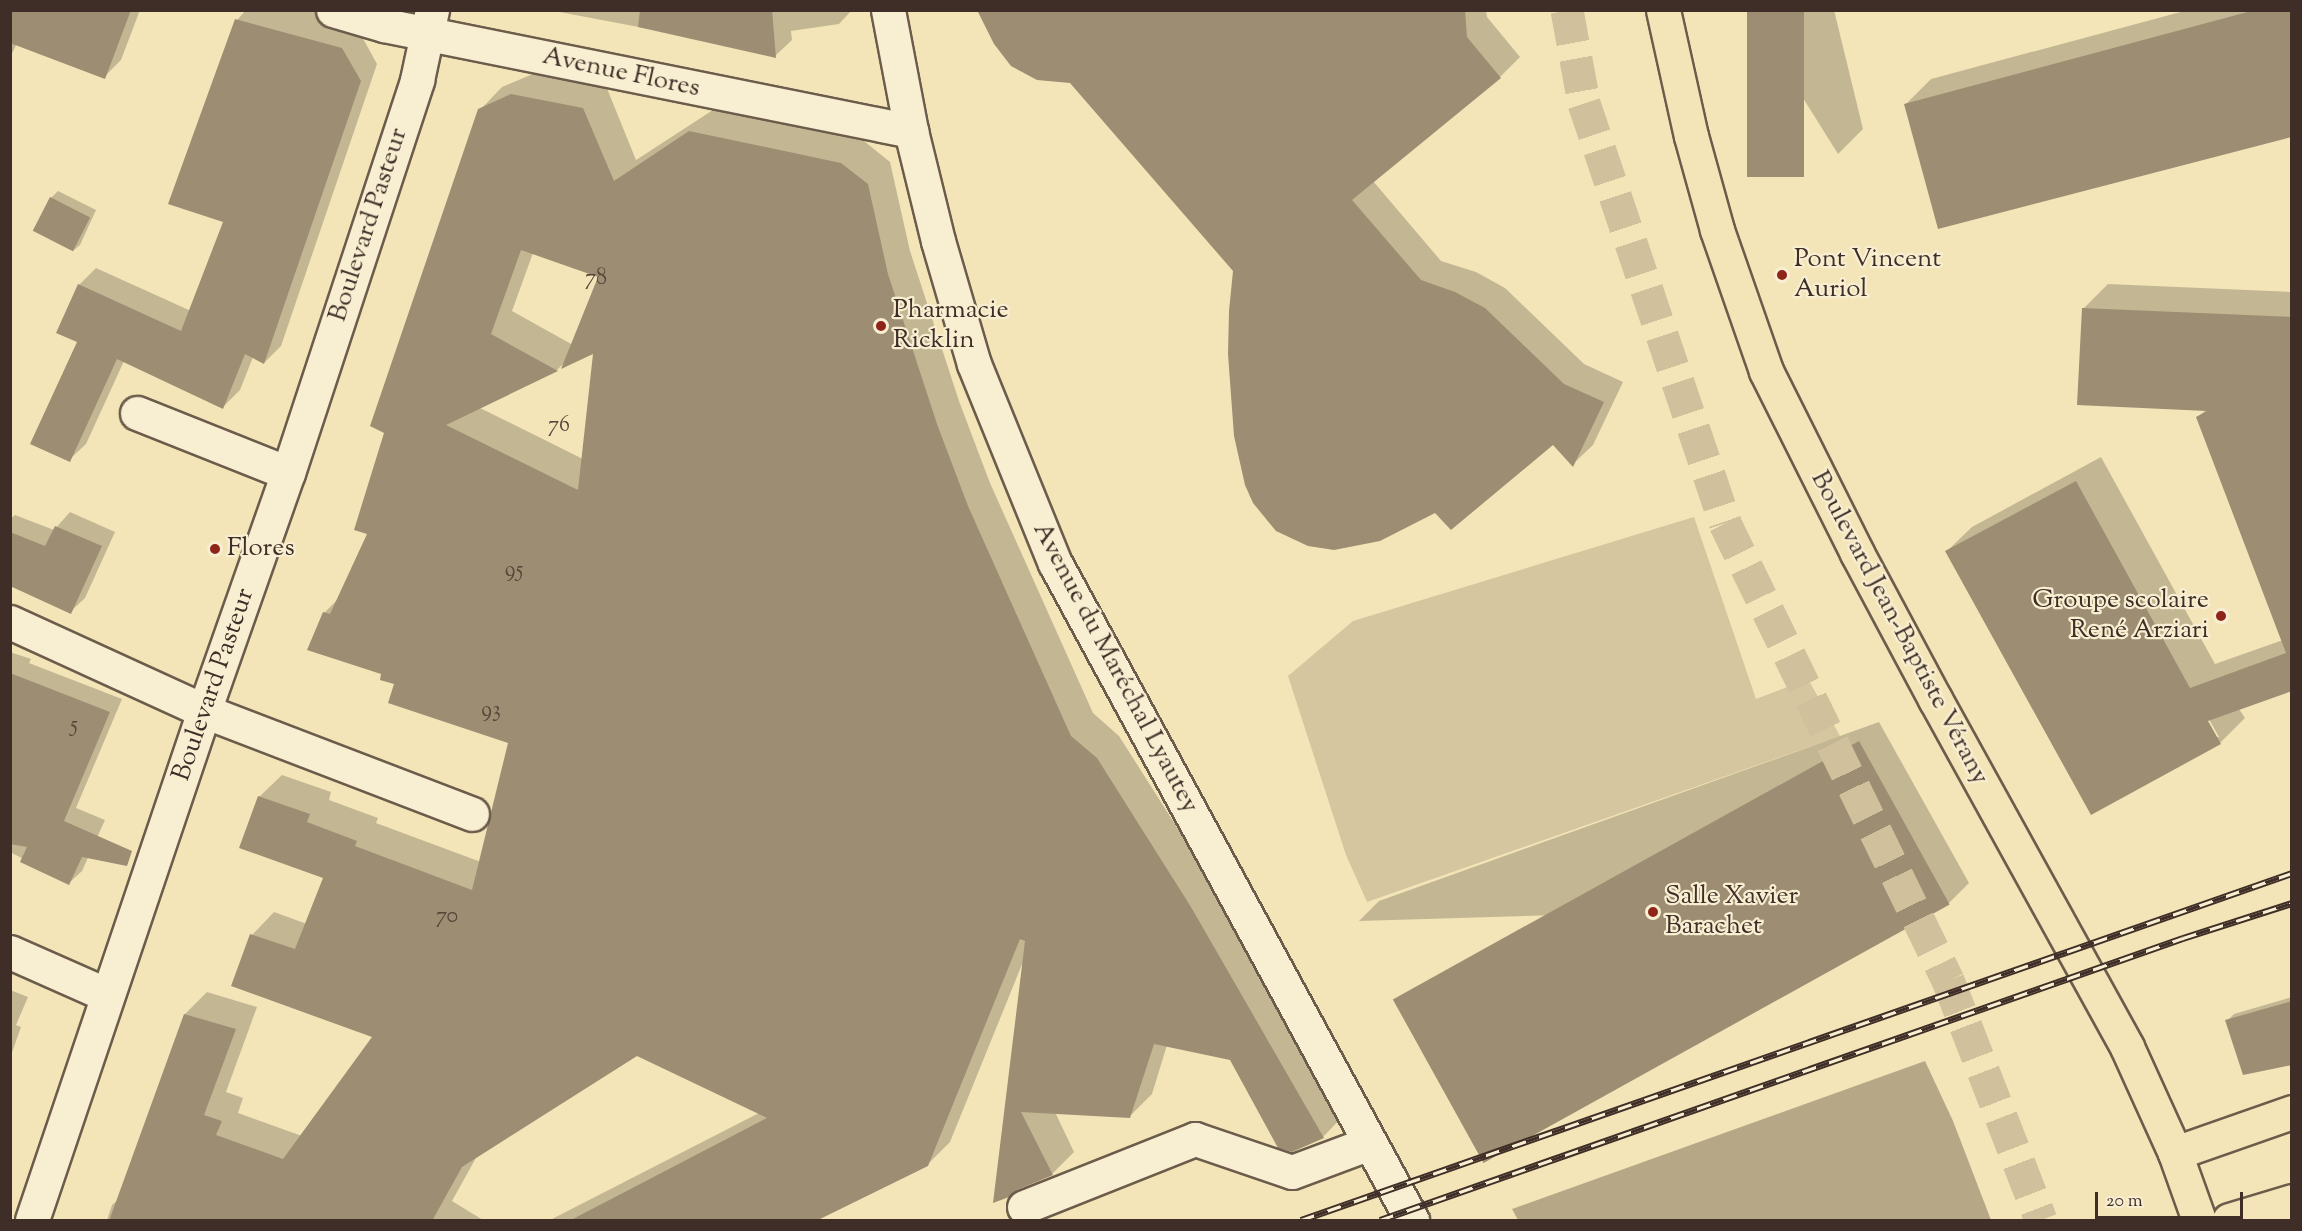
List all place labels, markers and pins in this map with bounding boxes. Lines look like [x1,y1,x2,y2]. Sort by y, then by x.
place label: Pont Vincent Auriol [1794,244,1941,306]
marker: Pont Vincent Auriol [1775,268,1789,282]
place label: Pharmacie Ricklin [893,295,1009,356]
marker: Pharmacie Ricklin [874,319,888,333]
place label: Flores [227,533,295,565]
marker: Flores [208,542,222,556]
place label: Groupe scolaire René Arziari [2032,585,2209,646]
marker: Groupe scolaire René Arziari [2214,609,2228,623]
place label: Salle Xavier Barachet [1665,881,1798,942]
marker: Salle Xavier Barachet [1646,905,1660,919]

